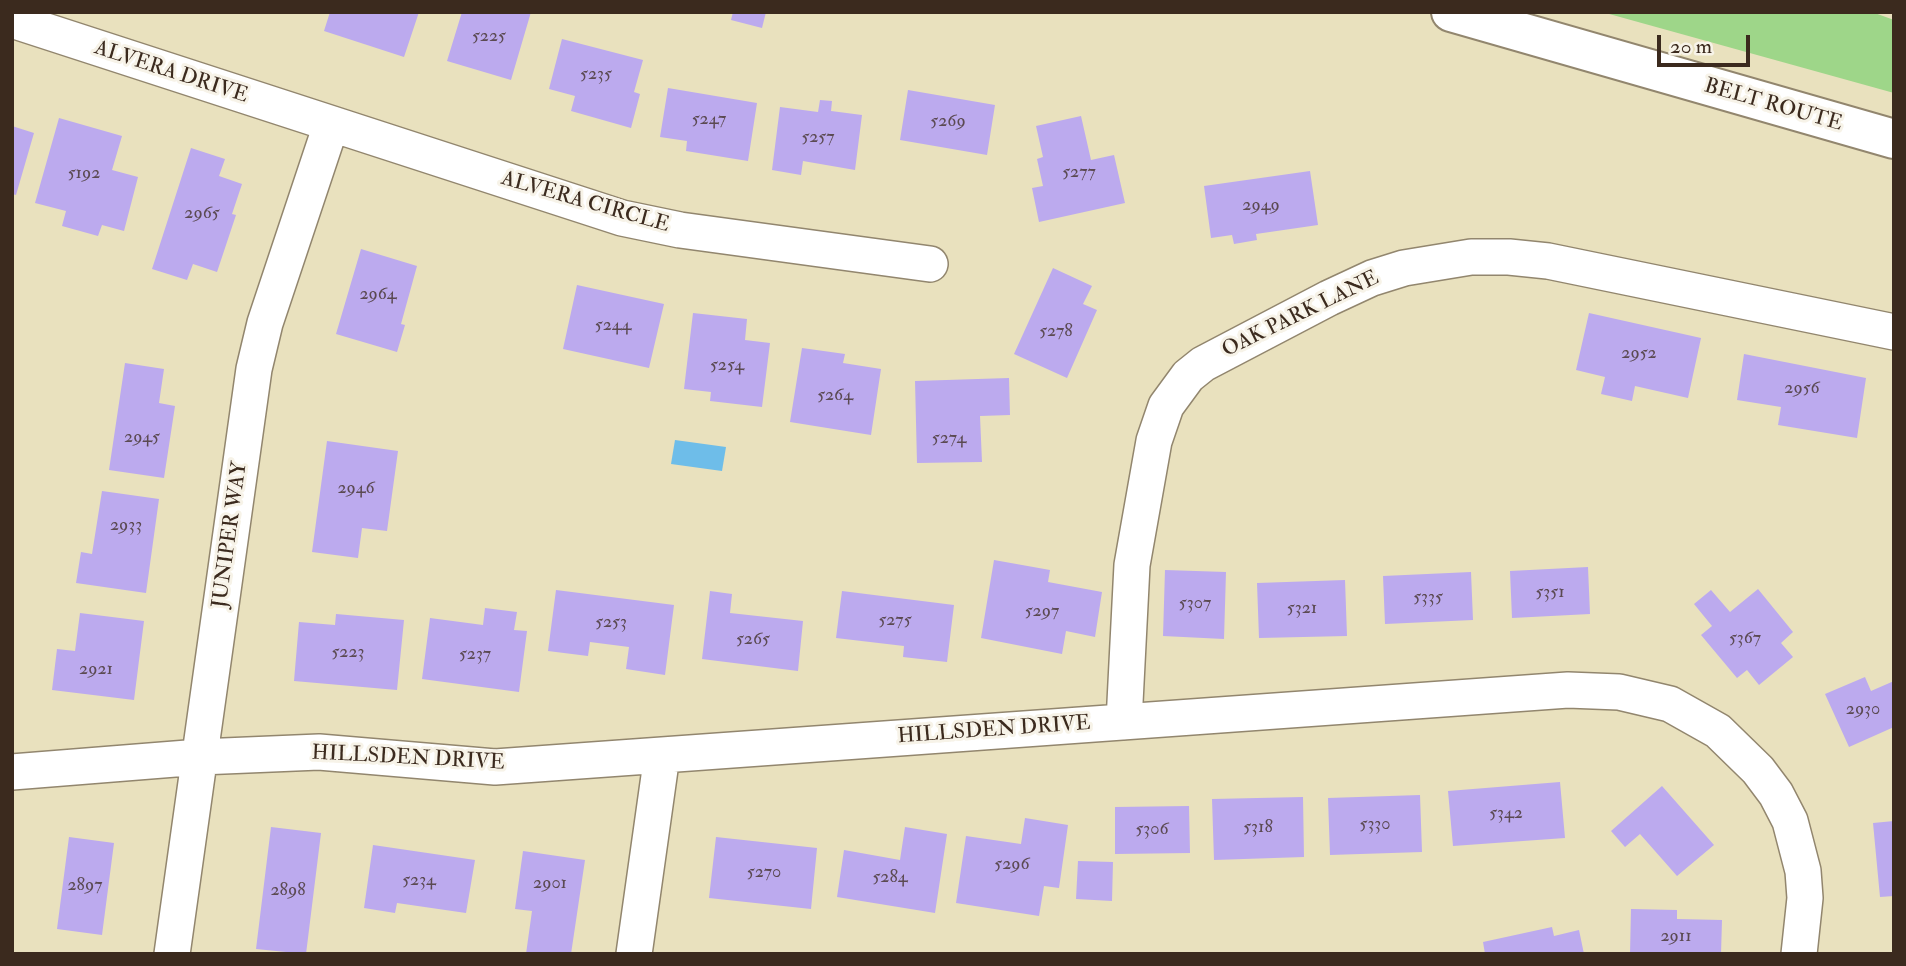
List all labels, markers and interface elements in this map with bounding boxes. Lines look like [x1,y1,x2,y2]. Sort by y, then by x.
scale bar [1661,21,1754,65]
house number: 5225 [472,26,506,48]
text: 20 m [1670,33,1712,60]
street label: ALVERA DRIVE [91,36,251,110]
house number: 5235 [580,64,612,86]
street label: BELT ROUTE [1701,74,1845,138]
house number: 5247 [692,109,726,131]
house number: 5269 [930,111,966,133]
house number: 5257 [801,127,835,149]
house number: 5277 [1062,162,1096,184]
house number: 5192 [68,163,100,185]
street label: ALVERA CIRCLE [498,167,672,239]
house number: 2949 [1242,195,1280,217]
house number: 2965 [184,203,220,225]
street label: OAK PARK LANE [1219,266,1383,364]
house number: 2964 [359,284,397,306]
house number: 5244 [595,315,631,337]
house number: 5278 [1039,321,1073,343]
house number: 2952 [1621,343,1657,365]
house number: 5254 [710,355,744,377]
house number: 2956 [1784,378,1820,400]
house number: 5264 [817,385,853,407]
house number: 2945 [124,427,160,449]
house number: 5274 [932,428,966,450]
street label: JUNIPER WAY [208,460,254,610]
house number: 2946 [337,478,375,500]
house number: 2933 [110,515,142,537]
house number: 5351 [1535,582,1565,604]
house number: 5335 [1413,587,1443,609]
house number: 5307 [1179,593,1211,615]
house number: 5321 [1287,598,1317,620]
house number: 5297 [1025,601,1059,623]
house number: 5275 [878,610,912,632]
house number: 5253 [595,612,627,634]
house number: 5367 [1729,628,1761,650]
house number: 5265 [736,629,770,651]
house number: 5223 [332,642,364,664]
house number: 5237 [459,644,491,666]
house number: 2921 [79,659,113,681]
house number: 2930 [1846,699,1880,721]
street label: HILLSDEN DRIVE [897,712,1091,750]
street label: HILLSDEN DRIVE [311,741,505,777]
house number: 5342 [1489,803,1523,825]
house number: 5330 [1360,814,1390,836]
house number: 5318 [1243,817,1273,839]
house number: 5306 [1135,819,1169,841]
house number: 5296 [994,854,1030,876]
house number: 5270 [747,862,781,884]
house number: 5284 [872,867,908,889]
house number: 5234 [402,870,436,892]
house number: 2901 [533,873,567,895]
house number: 2897 [67,875,103,897]
house number: 2898 [270,880,306,902]
house number: 2911 [1660,926,1692,948]

